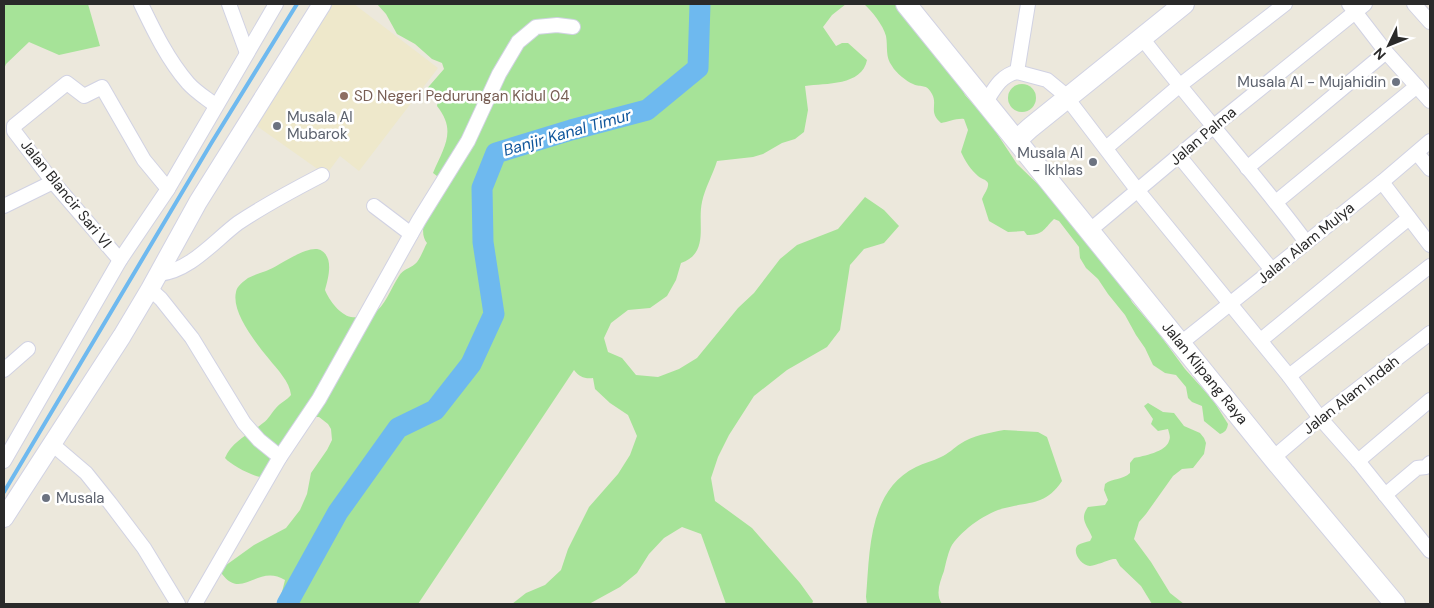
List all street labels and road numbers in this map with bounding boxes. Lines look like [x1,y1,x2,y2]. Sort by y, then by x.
street label: Jalan Palma [1165,102,1241,170]
street label: Jalan Blancir Sari VI [16,136,116,252]
street label: Jalan Alam Mulya [1253,198,1359,288]
street label: Jalan Klipang Raya [1157,317,1253,429]
street label: Jalan Alam Indah [1299,351,1403,439]

